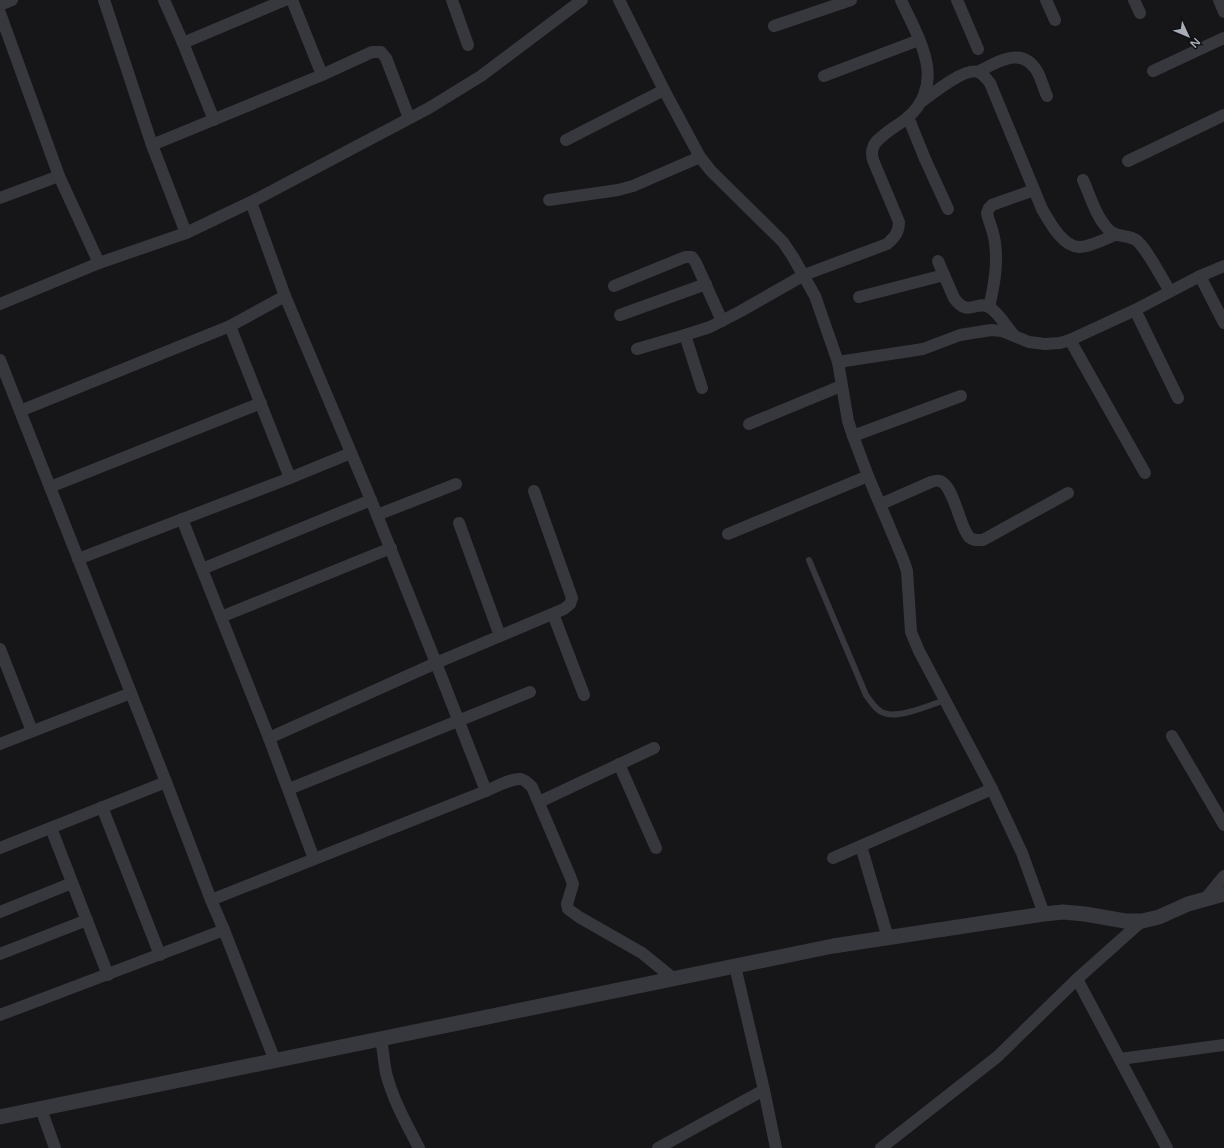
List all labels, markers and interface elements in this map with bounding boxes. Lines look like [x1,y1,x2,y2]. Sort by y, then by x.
north arrow [1168,16,1208,56]
text: N [1187,35,1203,50]

